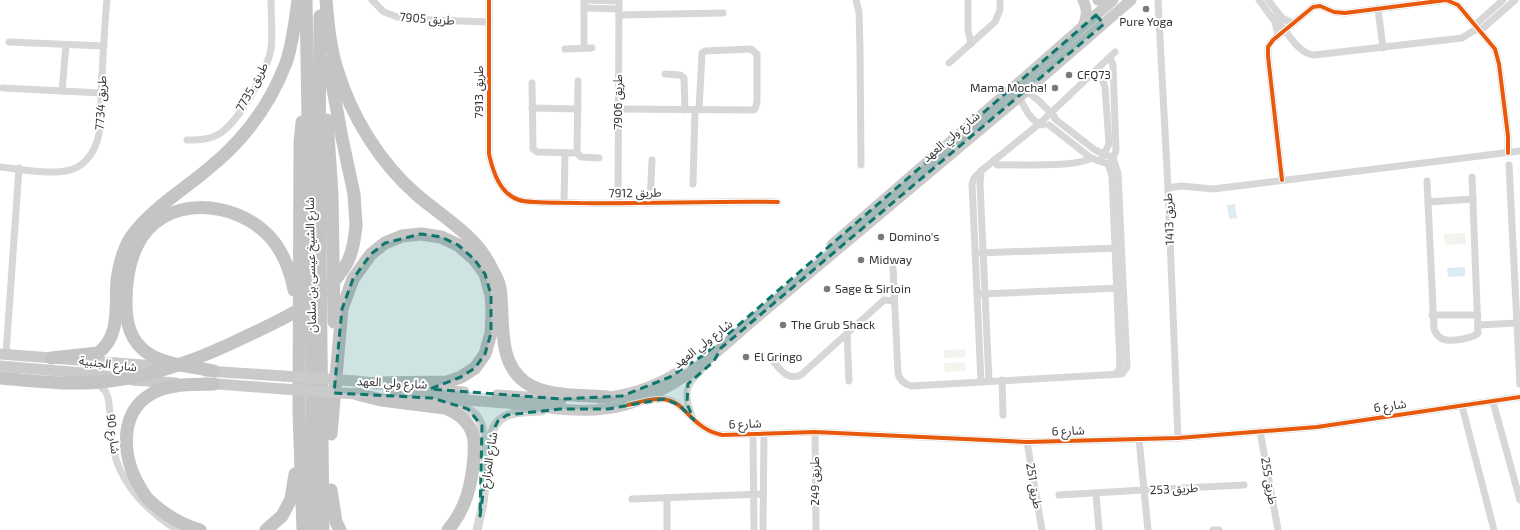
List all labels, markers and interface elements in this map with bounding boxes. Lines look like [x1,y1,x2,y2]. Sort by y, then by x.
marker: Pure Yoga [1141,4,1151,14]
street label: طريق 7905 [399,9,455,29]
place label: Pure Yoga [1119,14,1173,28]
street label: طريق 7735 [232,60,272,114]
street label: طريق 7913 [471,66,487,118]
place label: CFQ73 [1077,67,1111,82]
marker: CFQ73 [1064,70,1074,80]
street label: طريق 7906 [610,74,626,130]
street label: طريق 7734 [92,75,110,131]
place label: Mama Mocha! [970,80,1047,94]
marker: Mama Mocha! [1050,83,1060,93]
street label: شارع ولي العهد [919,108,984,167]
street label: طريق 7912 [608,185,662,201]
street label: طريق 1413 [1160,193,1178,245]
street label: شارع الشيخ عيسى بن سلمان [302,197,321,333]
place label: Domino's [889,229,939,243]
marker: Domino's [876,232,886,242]
place label: Midway [869,252,913,266]
marker: Midway [856,255,866,265]
place label: Sage & Sirloin [835,281,911,295]
marker: Sage & Sirloin [822,284,832,294]
street label: شارع ولي العهد [670,316,737,373]
place label: The Grub Shack [791,317,875,331]
marker: The Grub Shack [778,320,788,330]
place label: El Gringo [754,349,803,363]
marker: El Gringo [741,352,751,362]
street label: شارع الجنبية [78,353,138,376]
street label: شارع ولي العهد [356,373,428,395]
street label: شارع 6 [1373,396,1408,417]
street label: شارع 90 [102,413,123,455]
street label: شارع 6 [728,415,762,434]
street label: شارع 6 [1051,422,1085,441]
street label: شارع المزارع [477,431,502,489]
street label: طريق 249 [807,456,823,506]
street label: طريق 255 [1257,456,1281,506]
street label: طريق 251 [1022,462,1046,510]
street label: طريق 253 [1149,480,1199,498]

